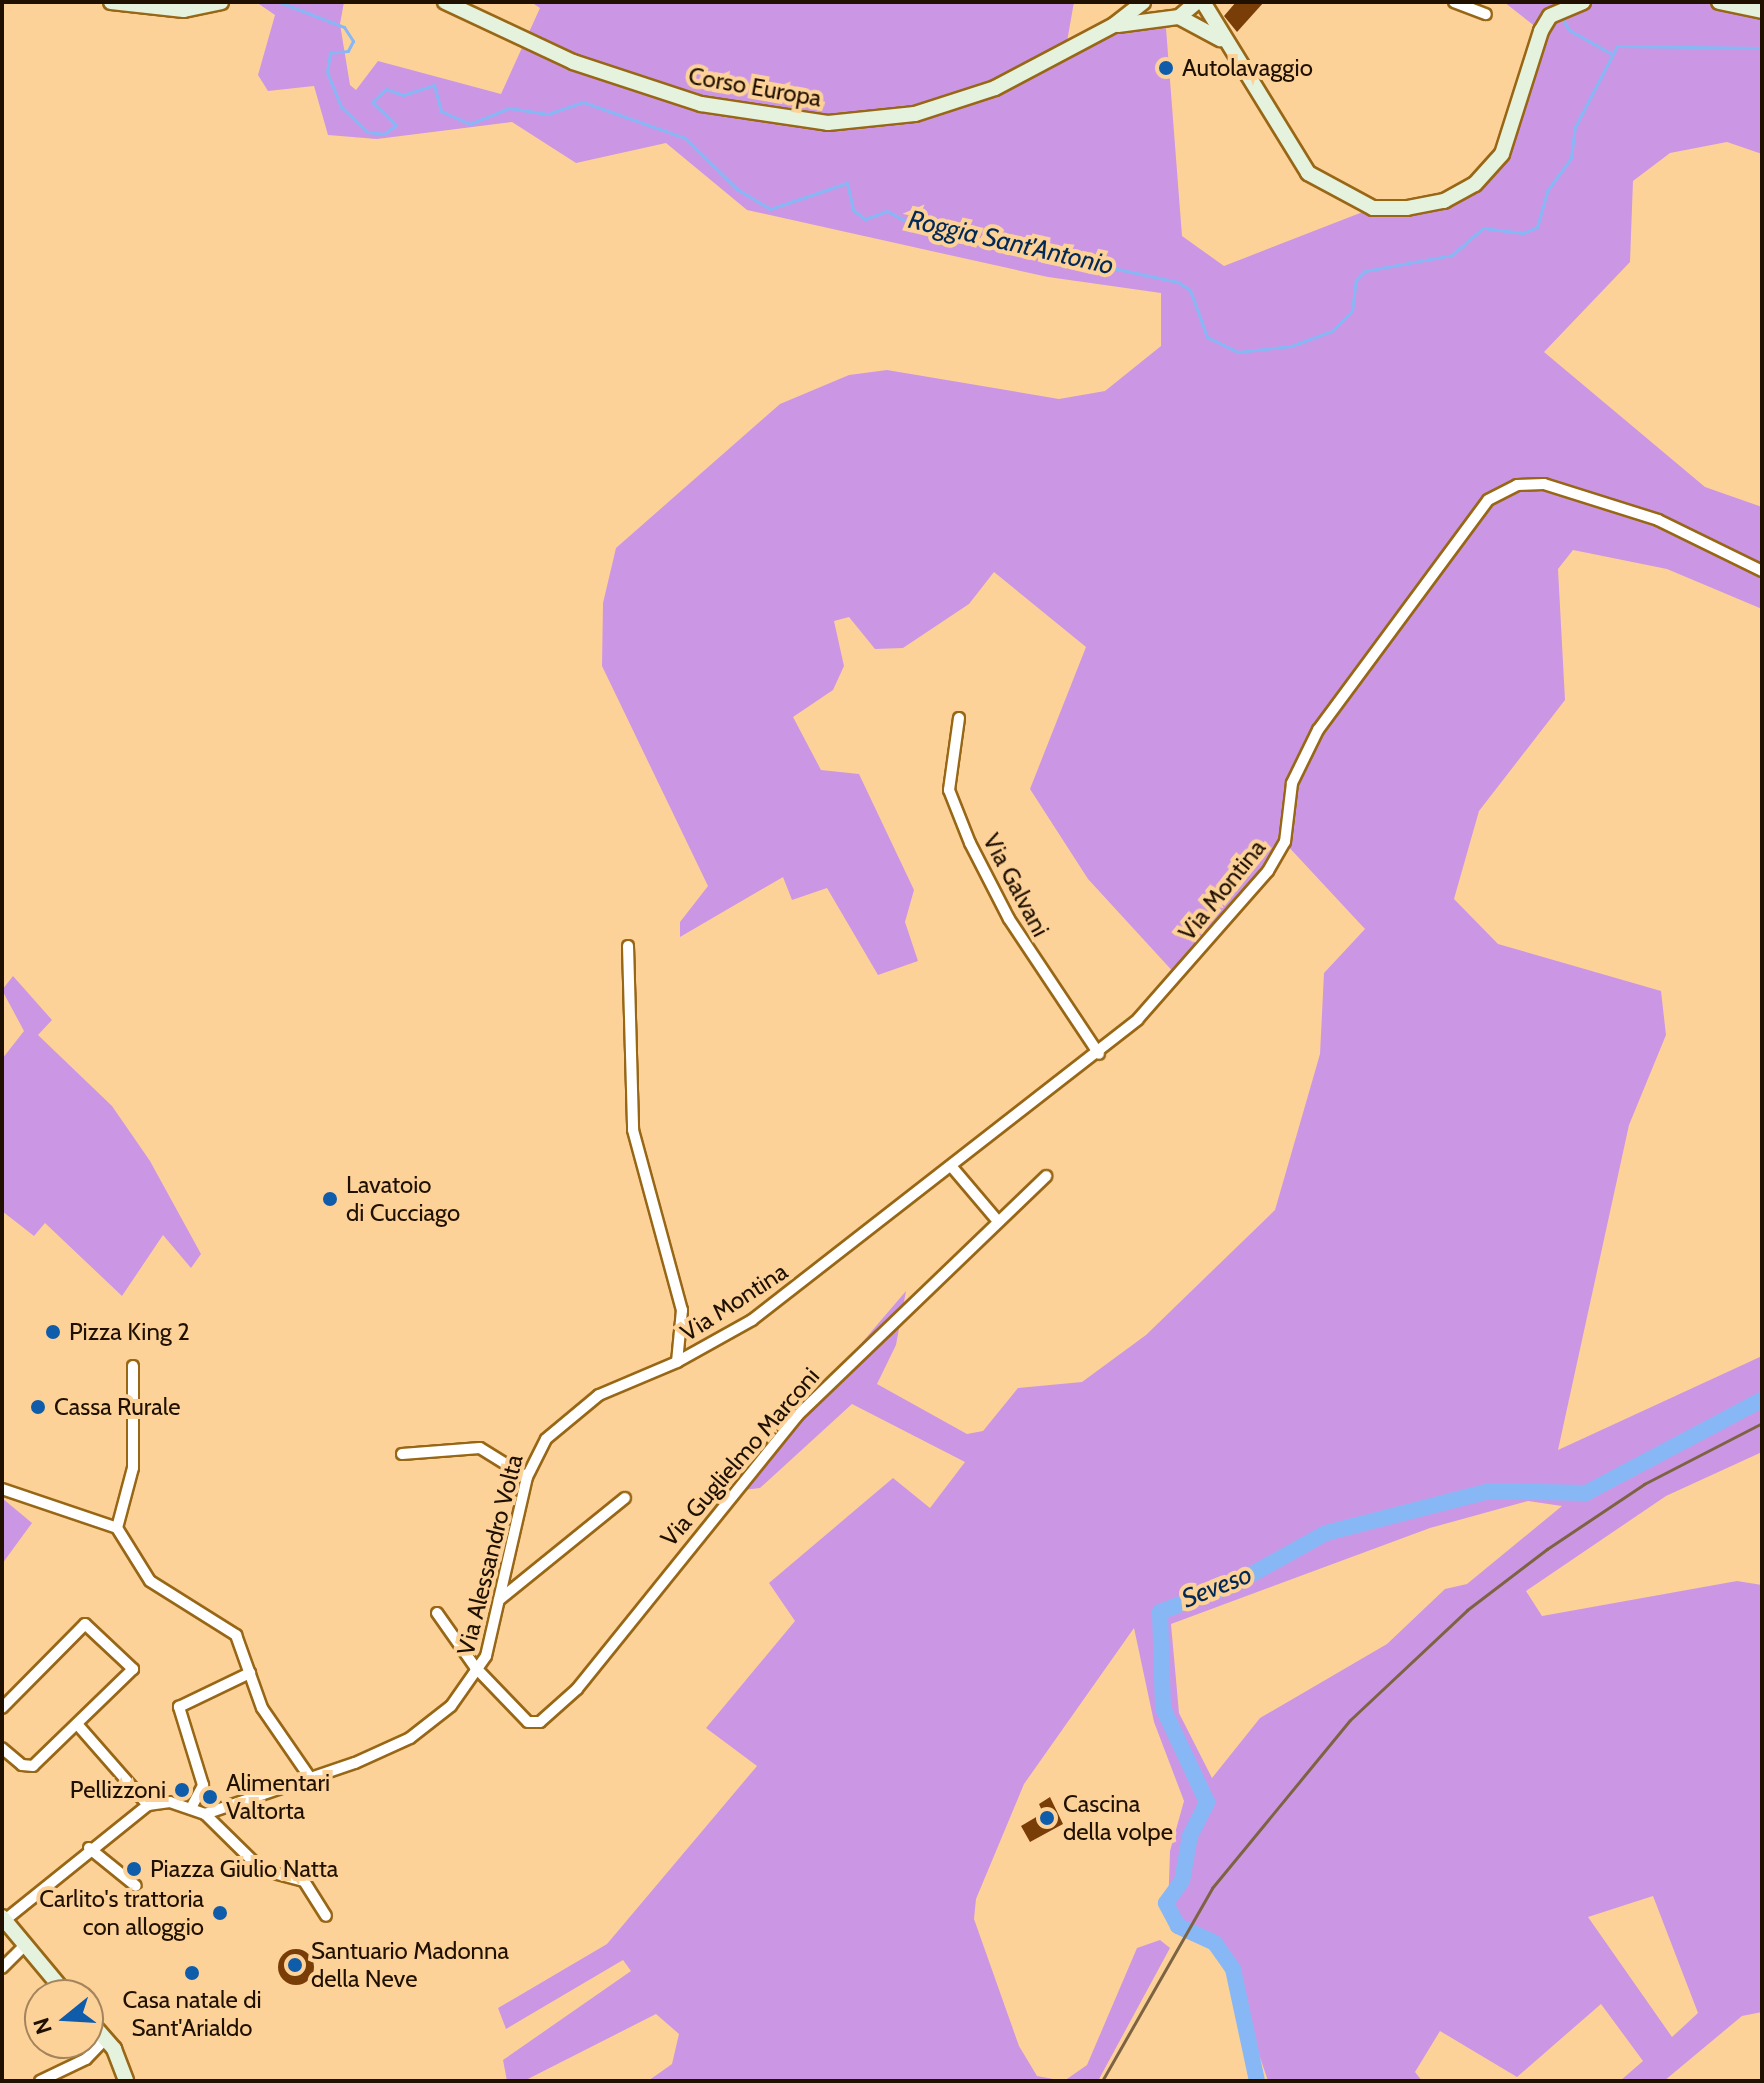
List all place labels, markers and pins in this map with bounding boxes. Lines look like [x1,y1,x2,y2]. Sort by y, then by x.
place label: Autolavaggio [1182,54,1313,82]
marker: Autolavaggio [1157,59,1175,77]
place label: Lavatoio di Cucciago [346,1171,460,1227]
marker: Lavatoio di Cucciago [321,1190,339,1208]
place label: Pizza King 2 [69,1318,190,1346]
marker: Pizza King 2 [44,1323,62,1341]
place label: Cassa Rurale [54,1393,181,1421]
marker: Cassa Rurale [29,1398,47,1416]
place label: Alimentari Valtorta [226,1769,330,1825]
place label: Pellizzoni [70,1776,166,1804]
marker: Pellizzoni [173,1781,191,1799]
marker: Alimentari Valtorta [201,1788,219,1806]
place label: Cascina della volpe [1063,1790,1173,1846]
marker: Cascina della volpe [1038,1809,1056,1827]
place label: Piazza Giulio Natta [150,1855,338,1883]
marker: Piazza Giulio Natta [125,1860,143,1878]
place label: Carlito's trattoria con alloggio [39,1885,204,1941]
marker: Carlito's trattoria con alloggio [211,1904,229,1922]
place label: Santuario Madonna della Neve [311,1937,509,1993]
marker: Santuario Madonna della Neve [286,1956,304,1974]
marker: Casa natale di Sant'Arialdo [183,1964,201,1982]
place label: Casa natale di Sant'Arialdo [122,1986,262,2042]

